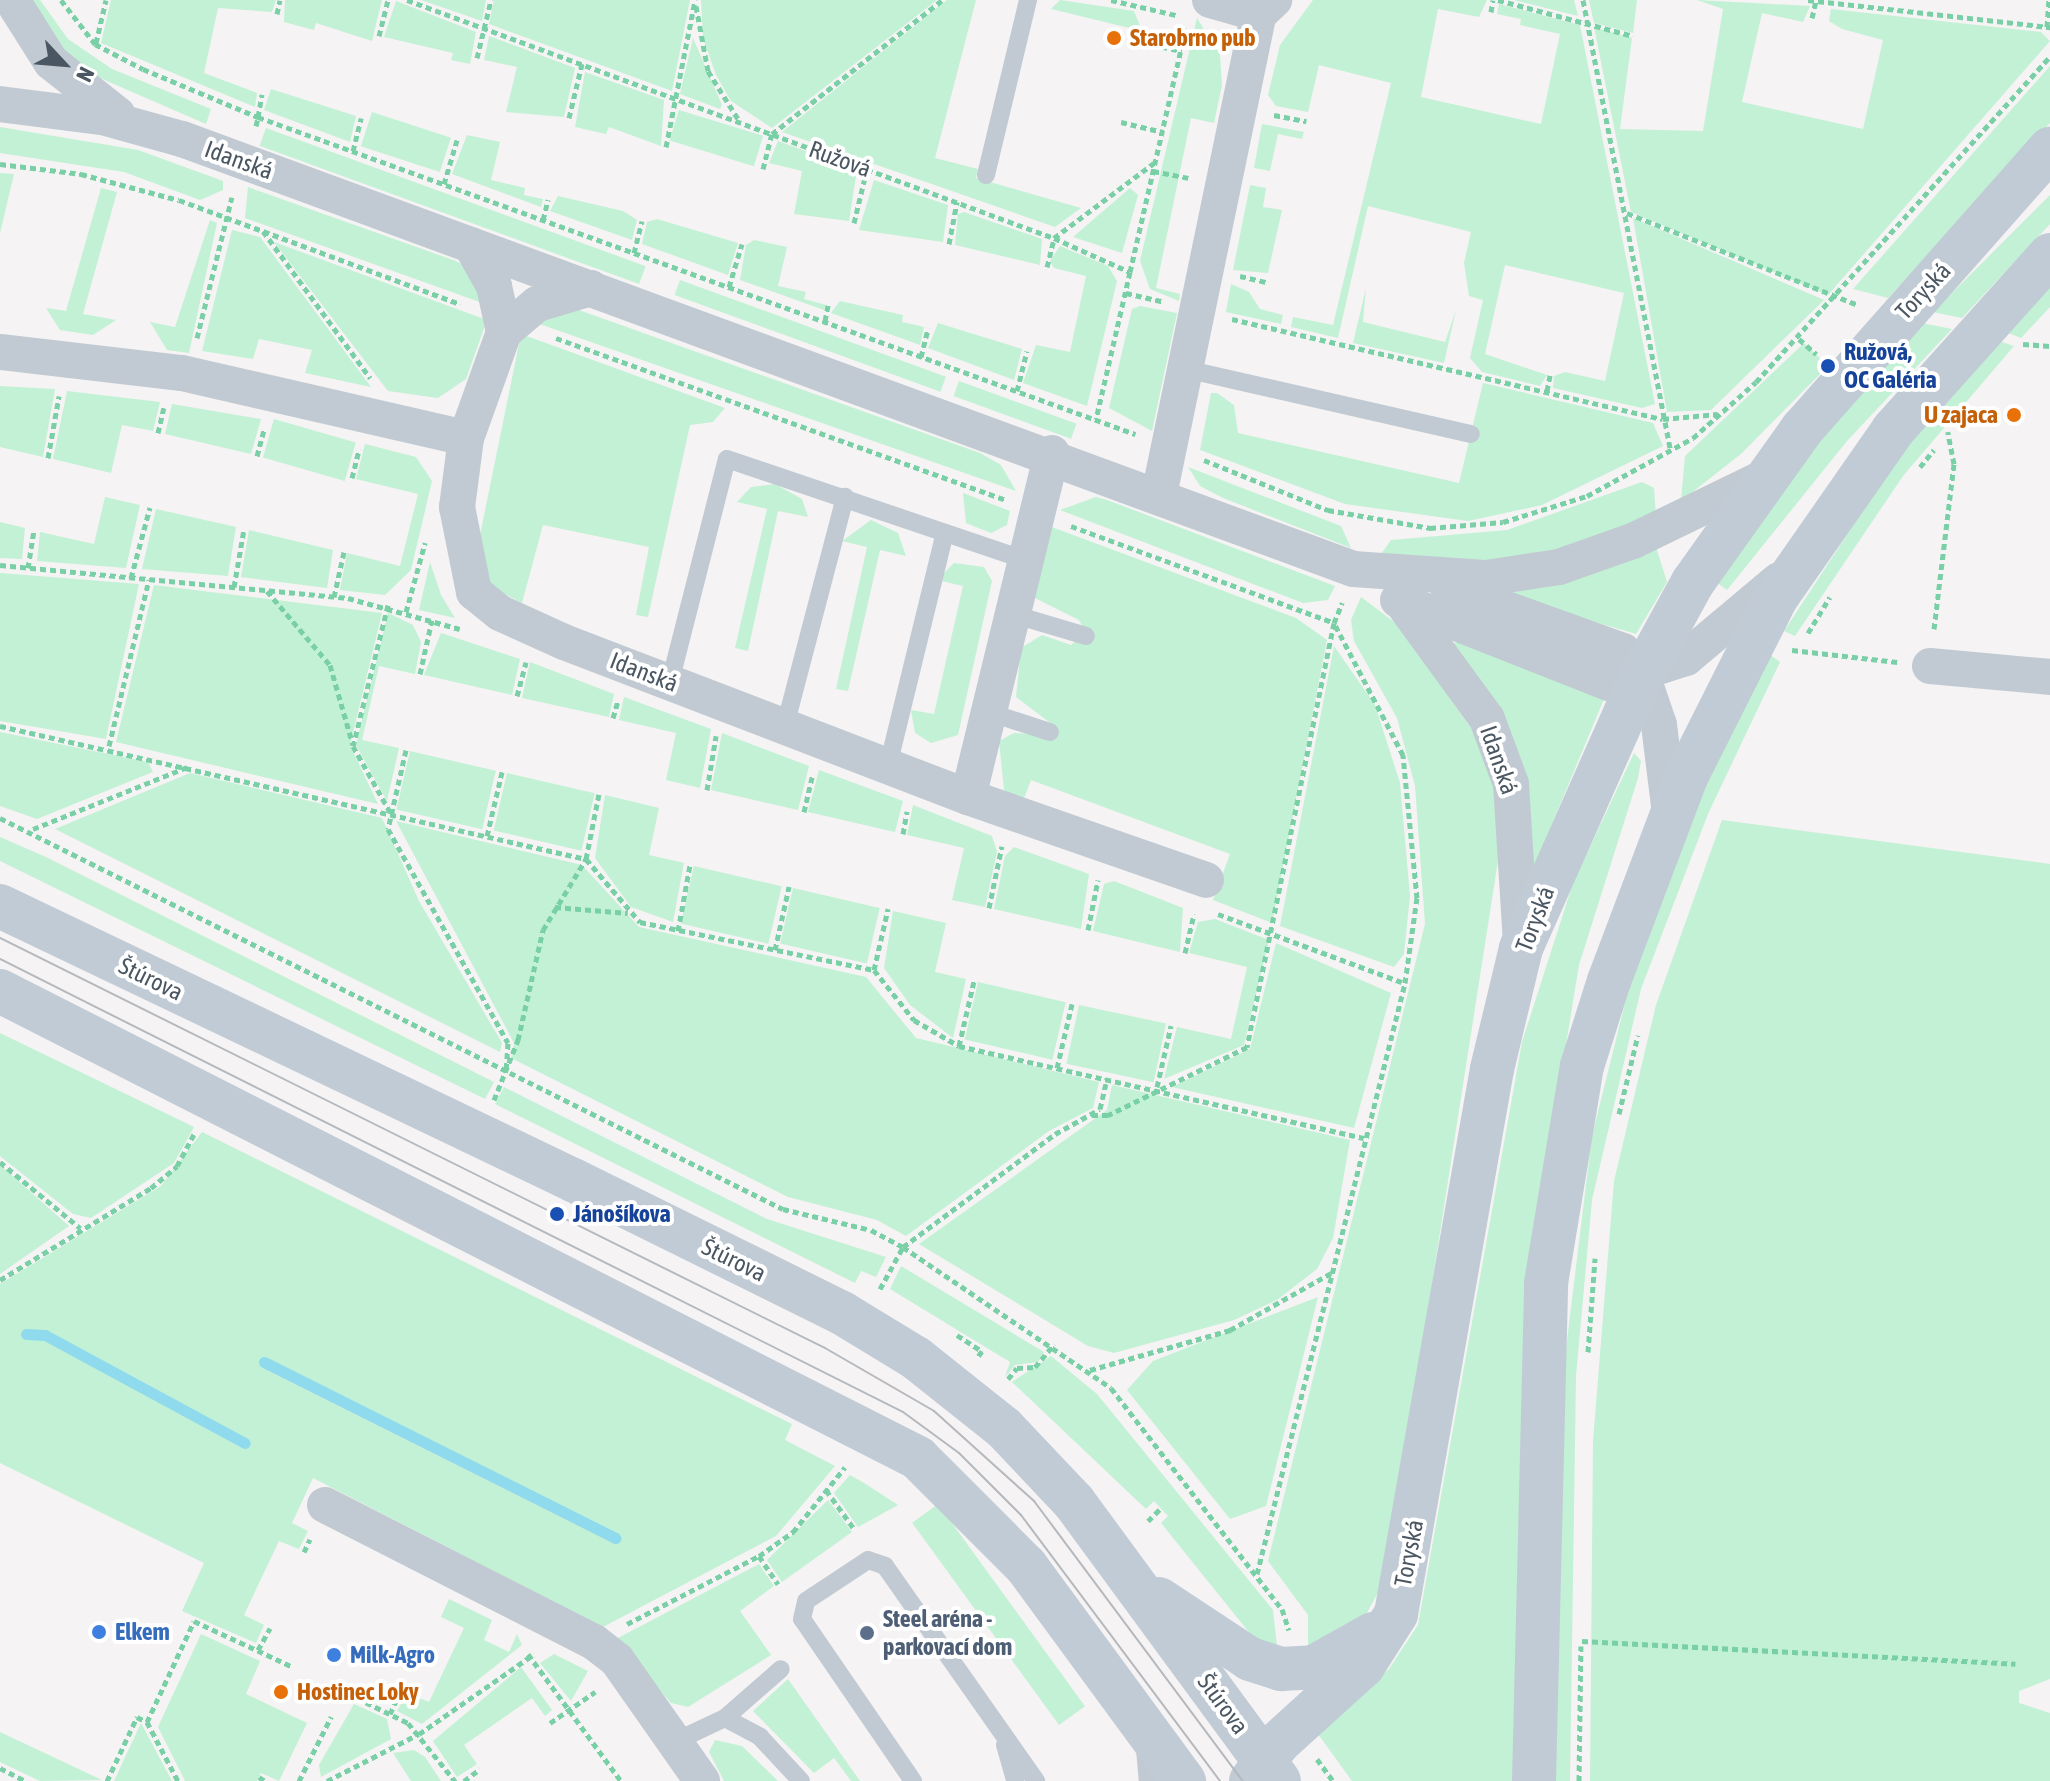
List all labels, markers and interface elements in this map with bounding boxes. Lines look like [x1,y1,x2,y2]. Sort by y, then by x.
north arrow [24,24,104,104]
place label: Starobrno pub [1130,24,1256,52]
marker: Starobrno pub [1105,29,1123,47]
text: N [71,63,100,86]
street label: Idanská [201,134,277,186]
street label: Ružová [805,135,875,183]
street label: Toryská [1889,256,1957,326]
place label: Ružová, OC Galéria [1844,338,1937,394]
marker: Ružová, OC Galéria [1819,357,1837,375]
place label: U zajaca [1924,401,1998,429]
marker: U zajaca [2005,406,2023,424]
street label: Idanská [606,646,682,698]
street label: Idanská [1474,722,1524,798]
street label: Toryská [1509,882,1561,956]
street label: Štúrova [114,951,188,1007]
place label: Jánošíkova [573,1200,671,1228]
marker: Jánošíkova [548,1205,566,1223]
street label: Štúrova [697,1232,771,1288]
street label: Toryská [1388,1517,1430,1589]
place label: Steel aréna - parkovací dom [883,1605,1012,1661]
place label: Elkem [115,1618,170,1646]
marker: Elkem [90,1623,108,1641]
marker: Steel aréna - parkovací dom [858,1624,876,1642]
place label: Milk-Agro [350,1641,435,1669]
marker: Milk-Agro [325,1646,343,1664]
street label: Štúrova [1192,1668,1254,1740]
place label: Hostinec Loky [297,1678,419,1706]
marker: Hostinec Loky [272,1683,290,1701]

